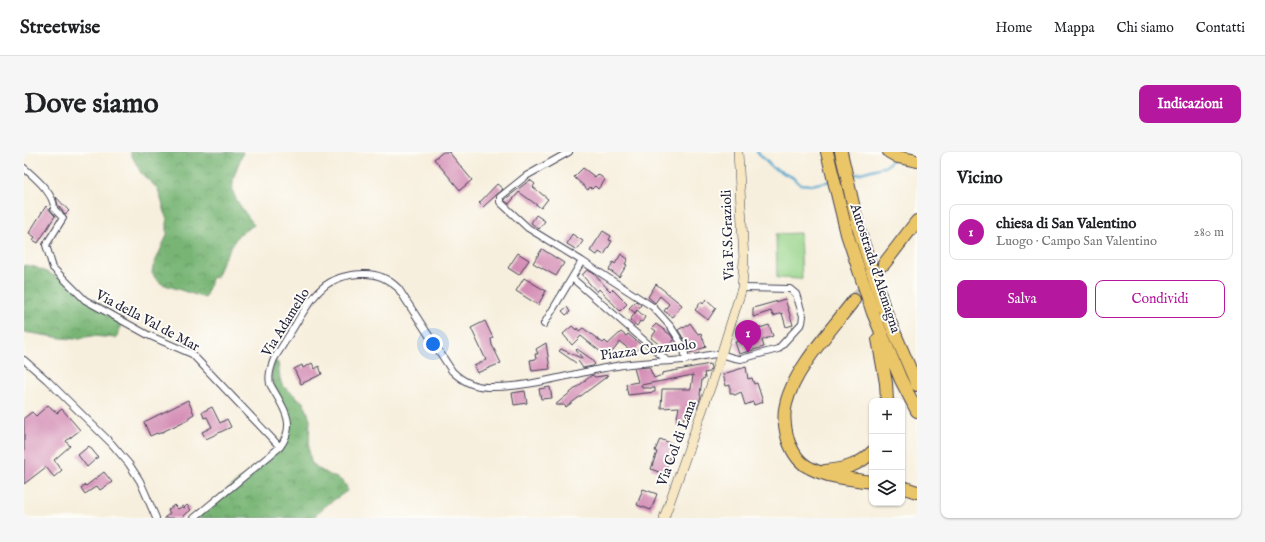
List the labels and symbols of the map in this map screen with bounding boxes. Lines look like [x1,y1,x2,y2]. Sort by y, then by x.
street label: Via F.S.Grazioli [717,189,739,282]
street label: Autostrada d'Alemagna [845,200,905,336]
street label: Via della Val de Mar [92,285,203,356]
street label: Via Adamello [257,285,314,361]
pin: 1 [735,320,761,353]
your location [423,334,443,354]
street label: Piazza Cozzuolo [599,335,698,365]
street label: Via Col di Lana [653,397,701,490]

